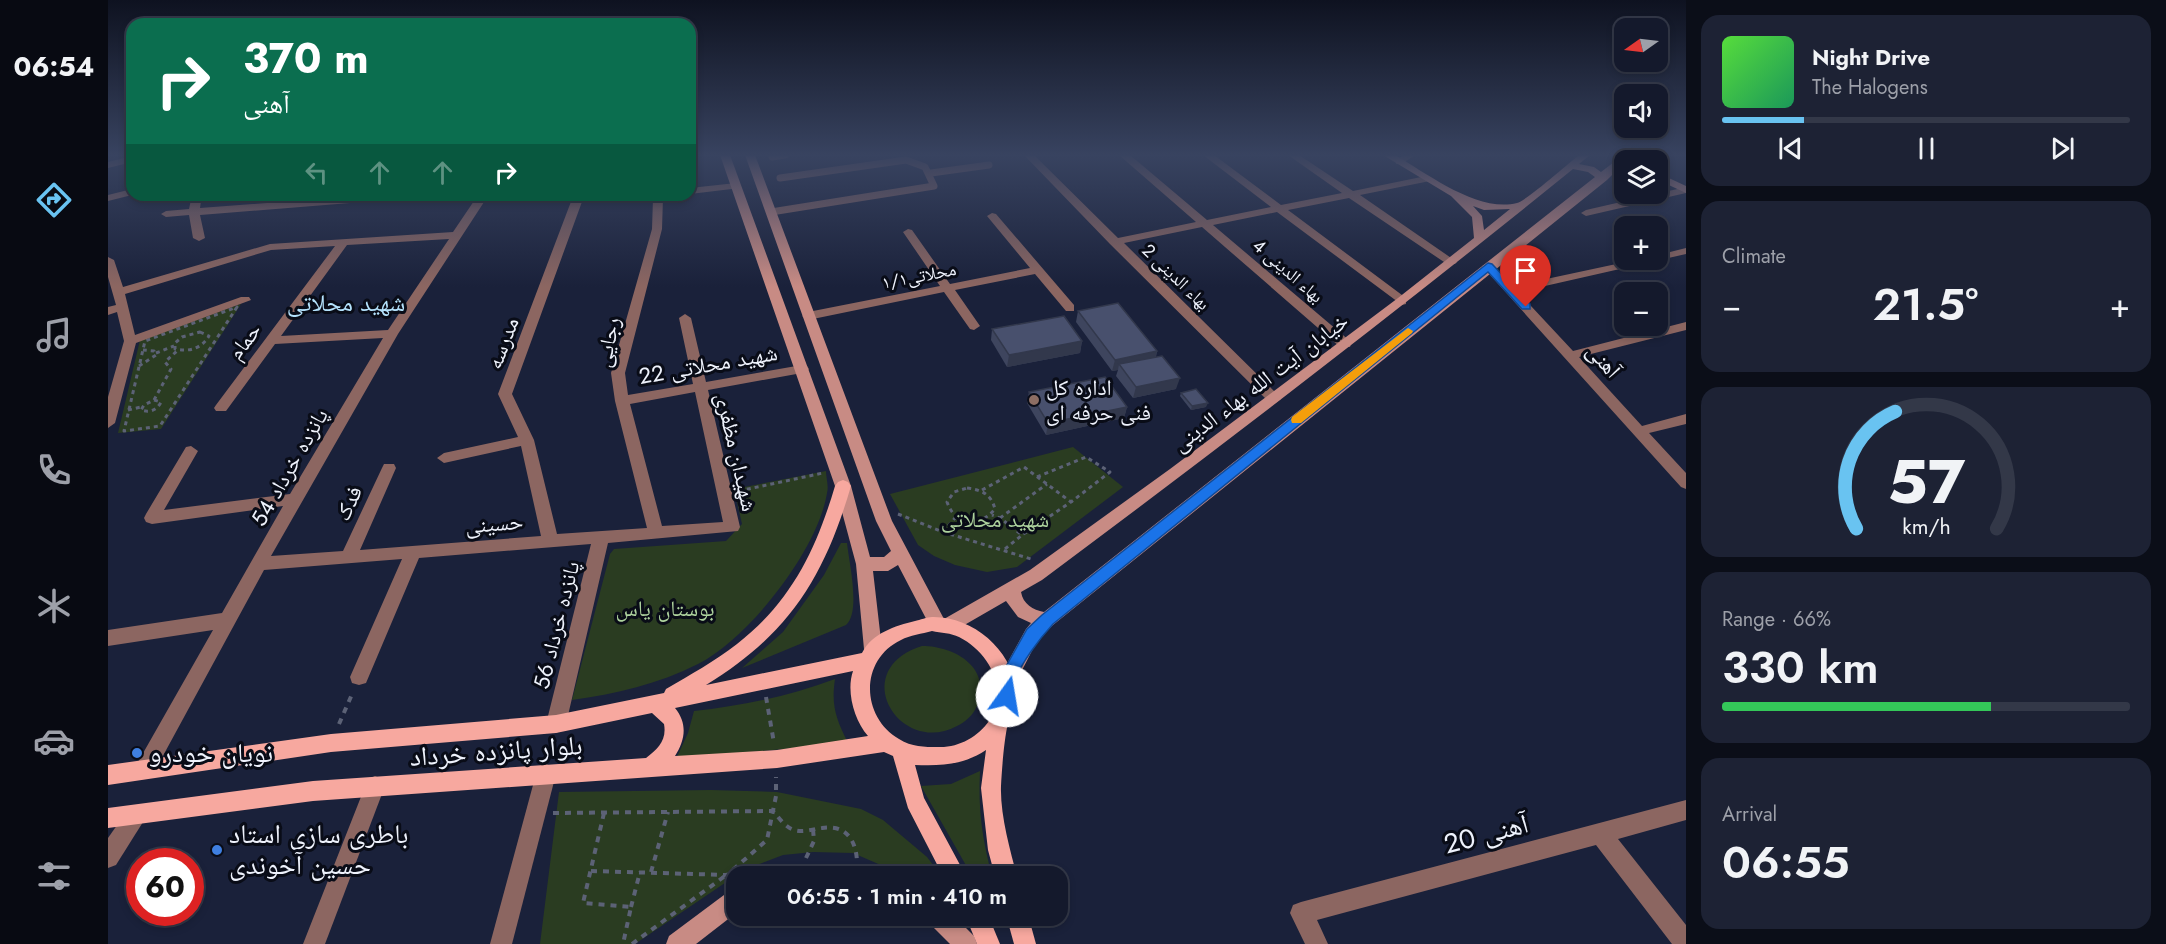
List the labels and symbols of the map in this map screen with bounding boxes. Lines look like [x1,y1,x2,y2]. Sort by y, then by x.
north arrow [1614,18,1668,72]
street label: بهاء الدینی 4 [1247,233,1329,309]
street label: بهاء الدینی 2 [1136,238,1216,316]
pin [1500,245,1551,307]
street label: محلاتی۱/۱ [880,256,958,296]
district label: شهید محلاتی [287,285,405,320]
street label: خیابان آیت الله بهاء الدینی [1165,305,1355,459]
street label: مدرسه [477,312,527,374]
street label: رجایی [586,314,628,370]
street label: حمام [219,316,269,366]
street label: آهنی [1579,335,1629,385]
street label: شهید محلاتی 22 [636,336,780,392]
place label: اداره کل فنی حرفه ای [1046,371,1151,428]
street label: شهیدان مظفری [708,390,766,514]
marker: اداره کل فنی حرفه ای [1027,393,1041,407]
street label: پانزده خرداد 54 [242,402,336,532]
street label: فدک [326,480,370,526]
park label: شهید محلاتی [941,503,1049,535]
street label: حسینی [464,505,524,541]
street label: پانزده خرداد 56 [525,558,587,692]
park label: بوستان یاس [615,592,715,624]
position arrow [975,664,1039,728]
street label: بلوار پانزده خرداد [408,725,584,776]
place label: نویان خودرو [149,733,273,772]
marker: نویان خودرو [130,746,144,760]
street label: آهنی 20 [1439,803,1534,864]
place label: باطری سازی استاد حسین آخوندی [229,814,409,884]
marker: باطری سازی استاد حسین آخوندی [210,843,224,857]
speed limit sign: 60 [126,848,204,926]

